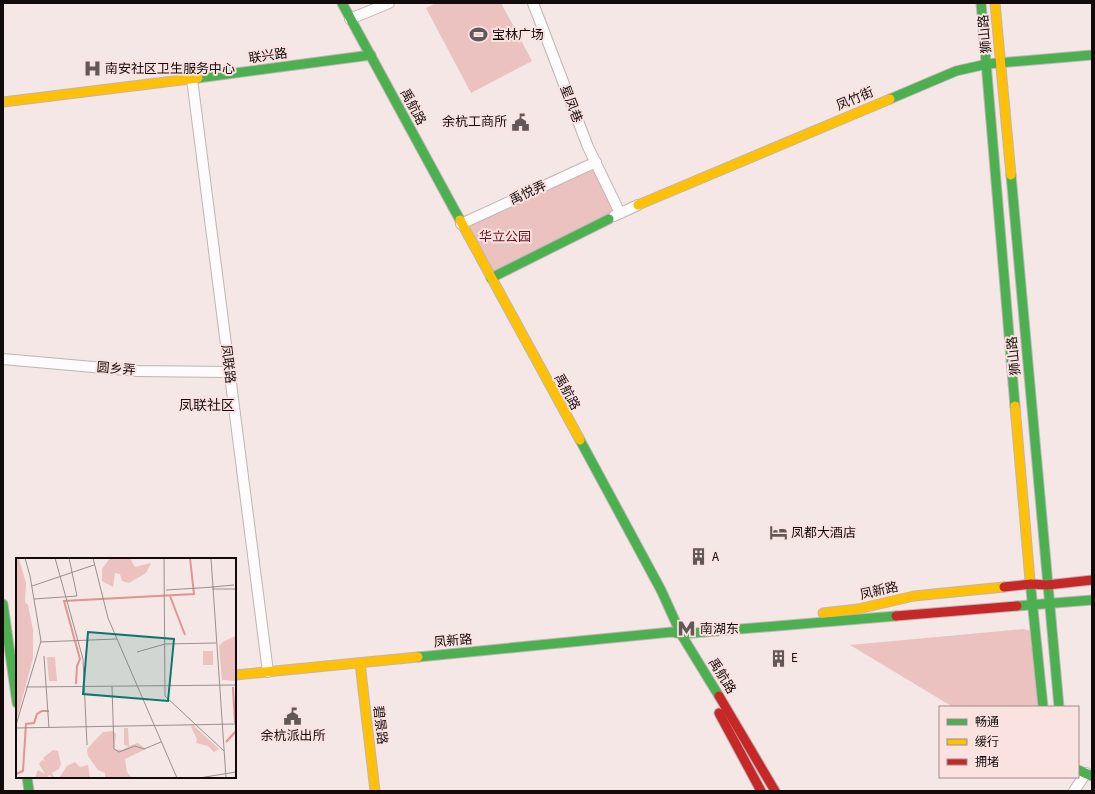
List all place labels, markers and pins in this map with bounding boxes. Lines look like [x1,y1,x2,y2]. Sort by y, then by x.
sports icon: 宝林广场 [469,25,489,45]
place label: 宝林广场 [492,26,544,44]
hospital icon: 南安社区卫生服务中心 [82,59,102,79]
place label: 南安社区卫生服务中心 [105,60,235,78]
public building icon: 余杭工商所 [510,112,530,132]
place label: 余杭工商所 [442,113,507,131]
hotel icon: 凤都大酒店 [768,523,788,543]
place label: 凤都大酒店 [791,524,856,542]
building icon: A [689,547,709,567]
place label: A [712,548,720,566]
metro station icon: 南湖东 [677,619,697,639]
place label: 南湖东 [700,620,739,638]
building icon: E [768,648,788,668]
place label: E [791,649,798,667]
public building icon: 余杭派出所 [283,707,303,727]
place label: 余杭派出所 [260,727,326,745]

